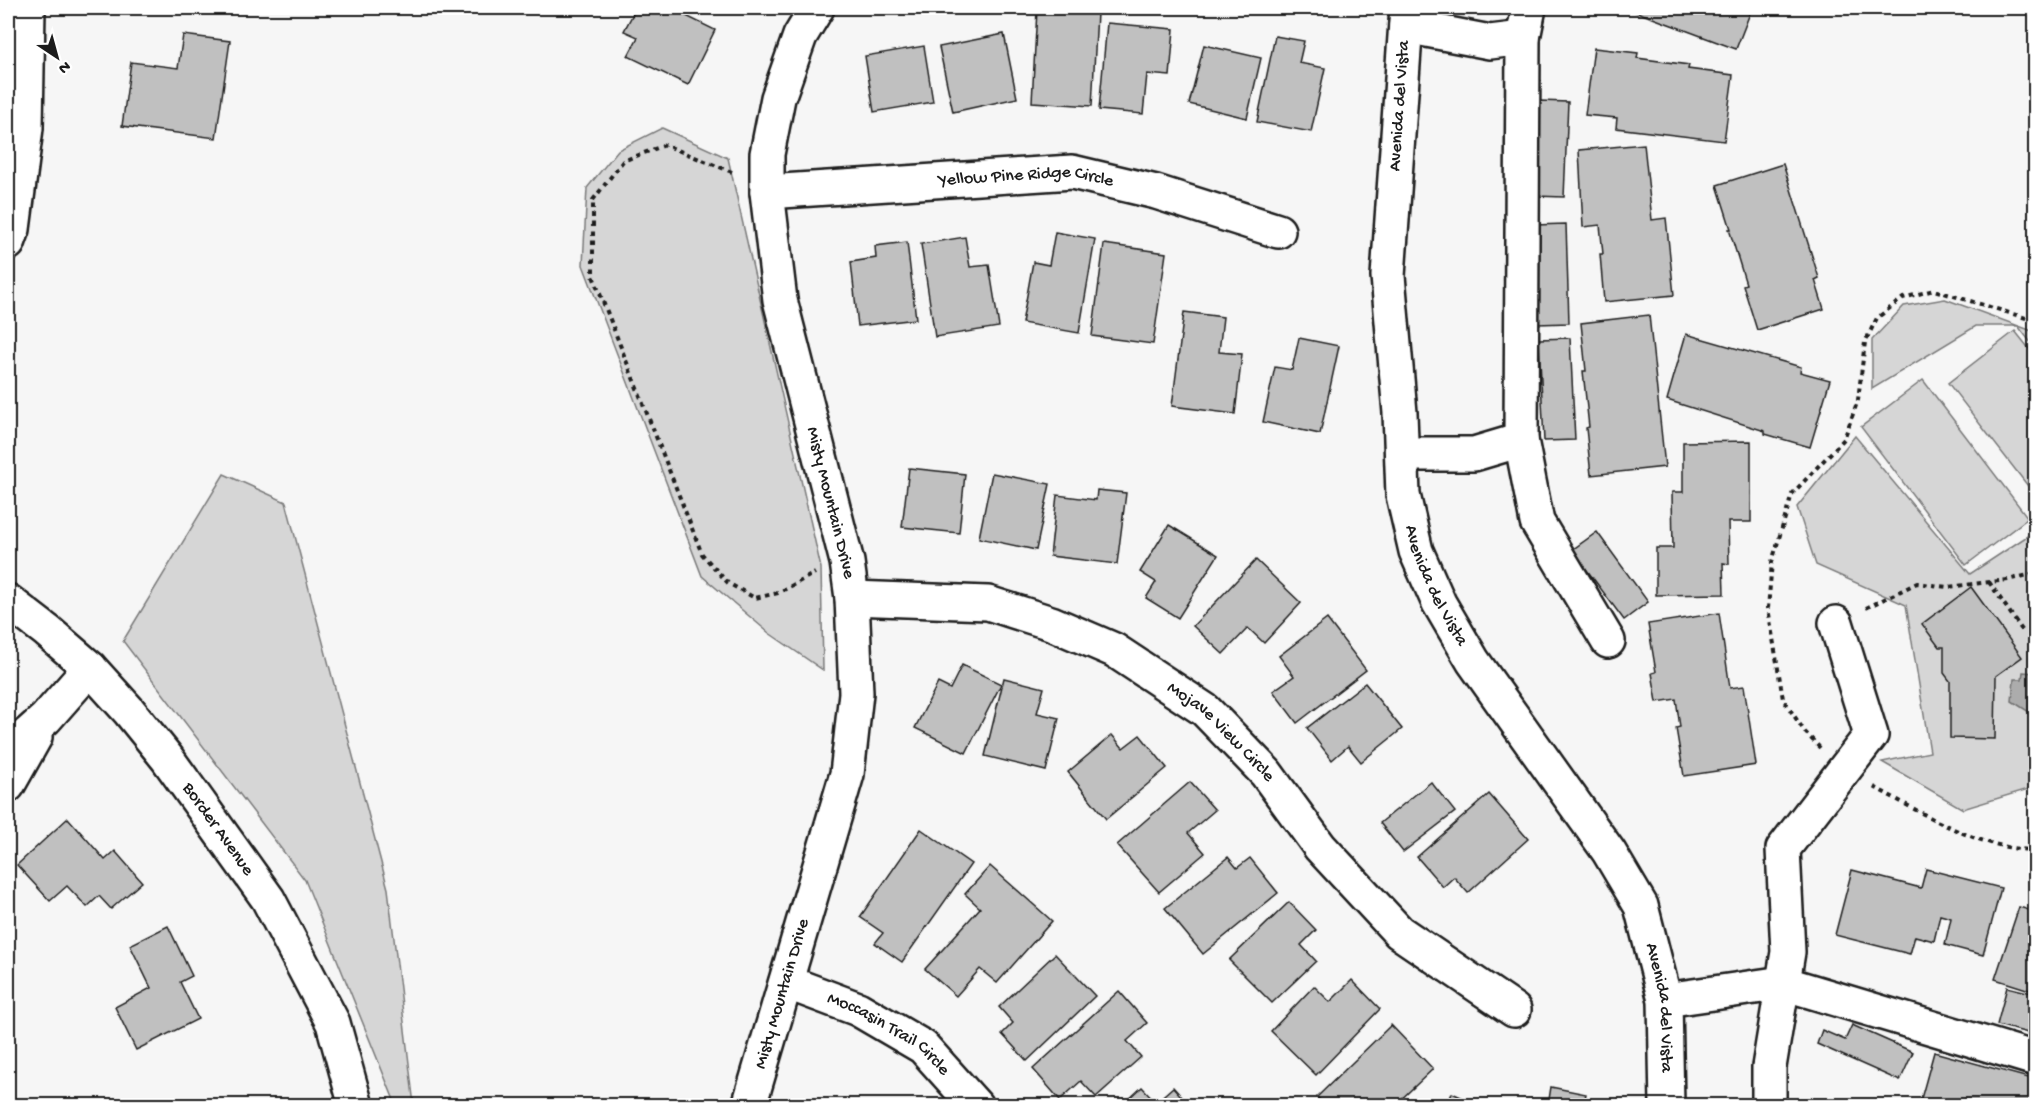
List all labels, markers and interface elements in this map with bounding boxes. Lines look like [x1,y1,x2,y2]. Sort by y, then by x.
north arrow [27,27,87,87]
street label: Avenida del Vista [1385,39,1415,172]
text: N [54,56,74,77]
street label: Yellow Pine Ridge Circle [936,162,1116,192]
street label: Misty Mountain Drive [801,425,859,582]
street label: Avenida del Vista [1400,523,1473,651]
street label: Mojave View Circle [1163,677,1280,786]
street label: Border Avenue [177,778,259,880]
street label: Misty Mountain Drive [750,915,814,1071]
street label: Avenida del Vista [1640,941,1677,1074]
street label: Moccasin Trail Circle [824,988,955,1081]

